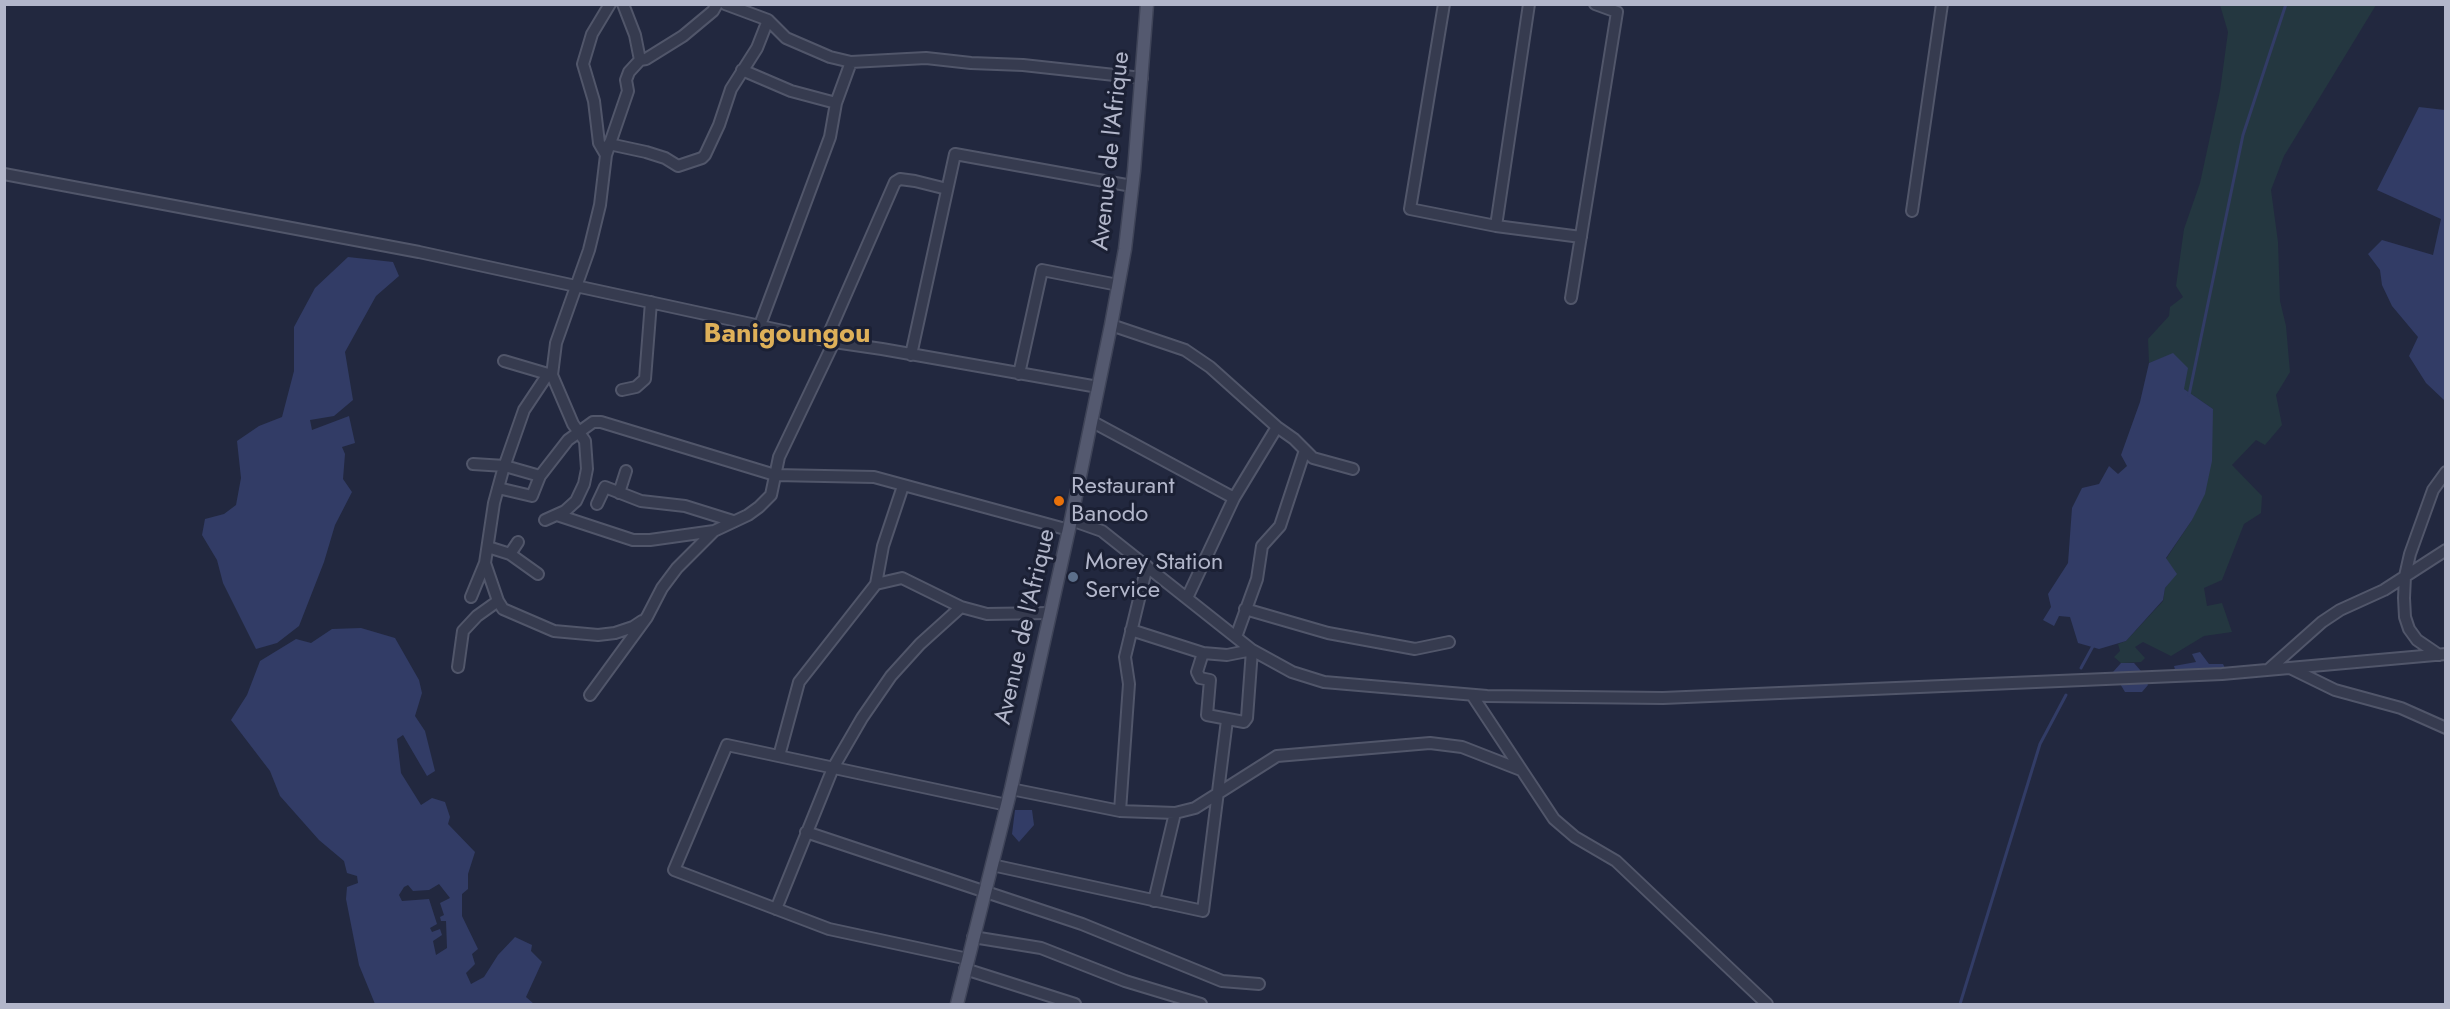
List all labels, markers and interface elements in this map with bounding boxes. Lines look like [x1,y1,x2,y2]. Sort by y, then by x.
street label: Avenue de l'Afrique [1087,50,1137,252]
district label: Banigoungou [704,319,870,351]
place label: Restaurant Banodo [1071,473,1175,529]
marker: Restaurant Banodo [1052,494,1066,508]
street label: Avenue de l'Afrique [989,526,1063,728]
place label: Morey Station Service [1085,549,1223,605]
marker: Morey Station Service [1066,570,1080,584]

